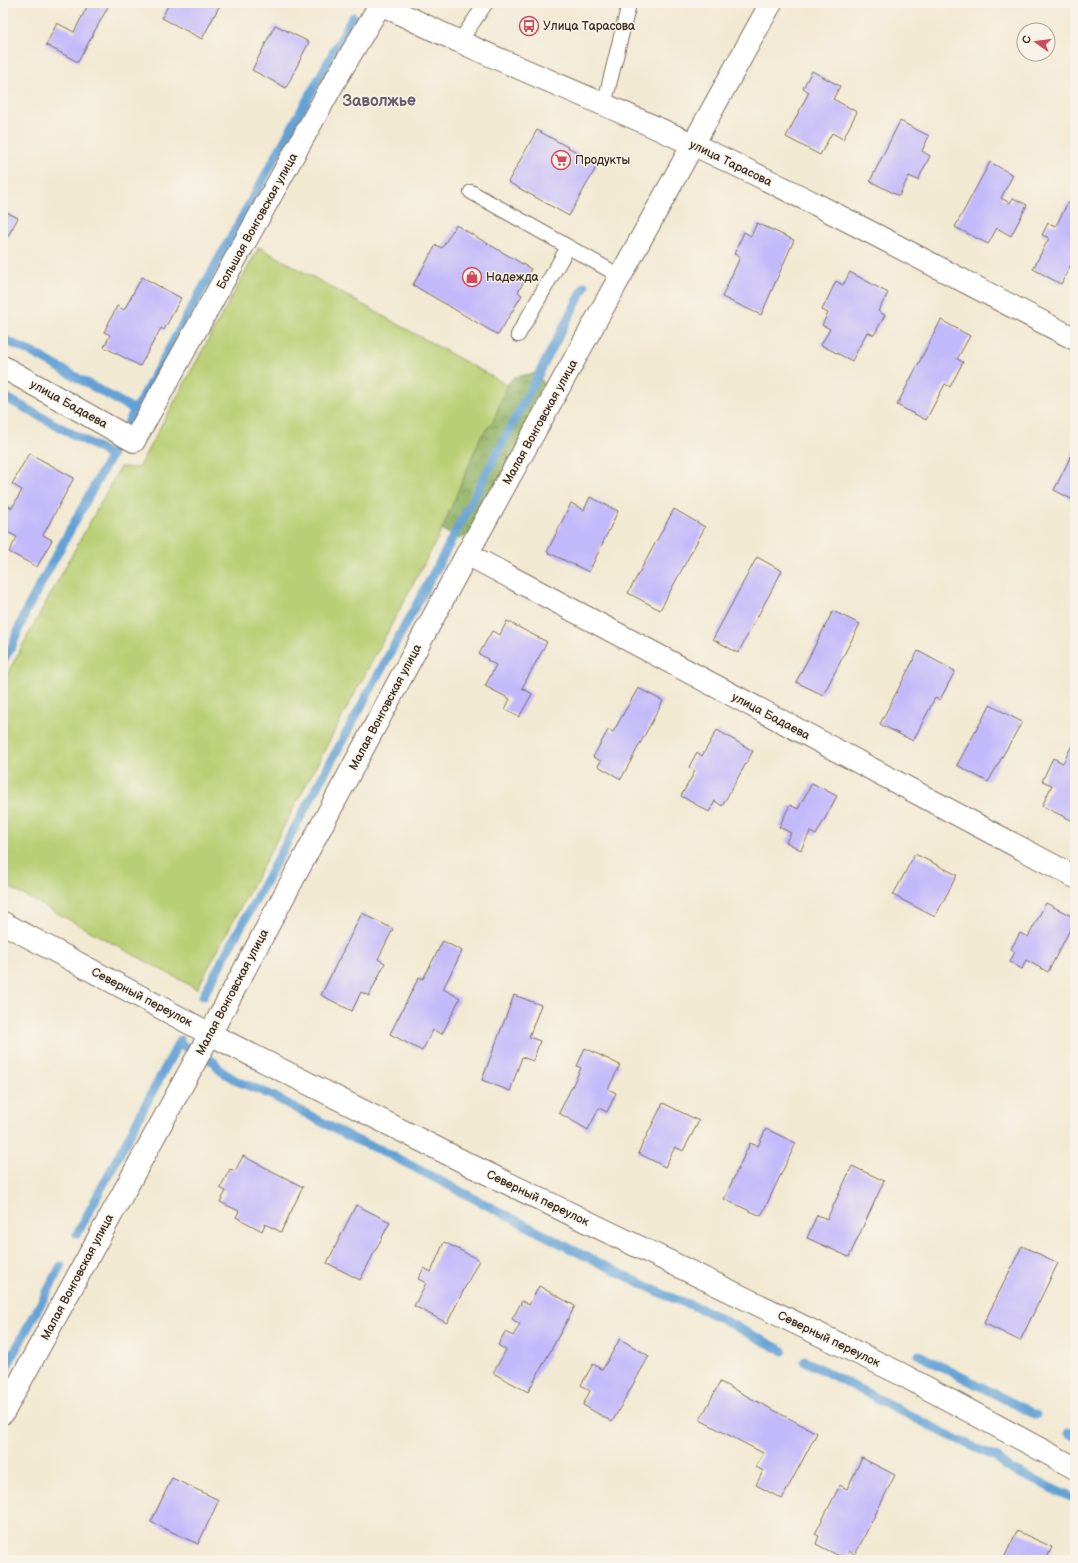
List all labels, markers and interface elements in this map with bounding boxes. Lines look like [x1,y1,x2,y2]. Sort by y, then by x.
bus stop icon: Улица Тарасова [518,15,540,37]
place label: Улица Тарасова [543,19,635,34]
north arrow [1016,22,1056,62]
text: С [1020,34,1034,45]
district label: Заволжье [342,92,416,111]
street label: улица Тарасова [687,137,774,190]
supermarket icon: Продукты [550,149,572,171]
street label: Большая Вонговская улица [214,151,301,292]
place label: Продукты [575,153,630,168]
shop icon: Надежда [461,266,483,288]
place label: Надежда [486,270,539,285]
street label: Малая Вонговская улица [500,357,581,487]
street label: улица Бадаева [27,377,110,432]
street label: Малая Вонговская улица [346,642,425,773]
street label: улица Бадаева [729,690,812,743]
street label: Малая Вонговская улица [193,927,272,1058]
street label: Северный переулок [89,964,195,1031]
street label: Северный переулок [484,1167,592,1230]
street label: Малая Вонговская улица [38,1212,117,1343]
street label: Северный переулок [775,1308,883,1371]

